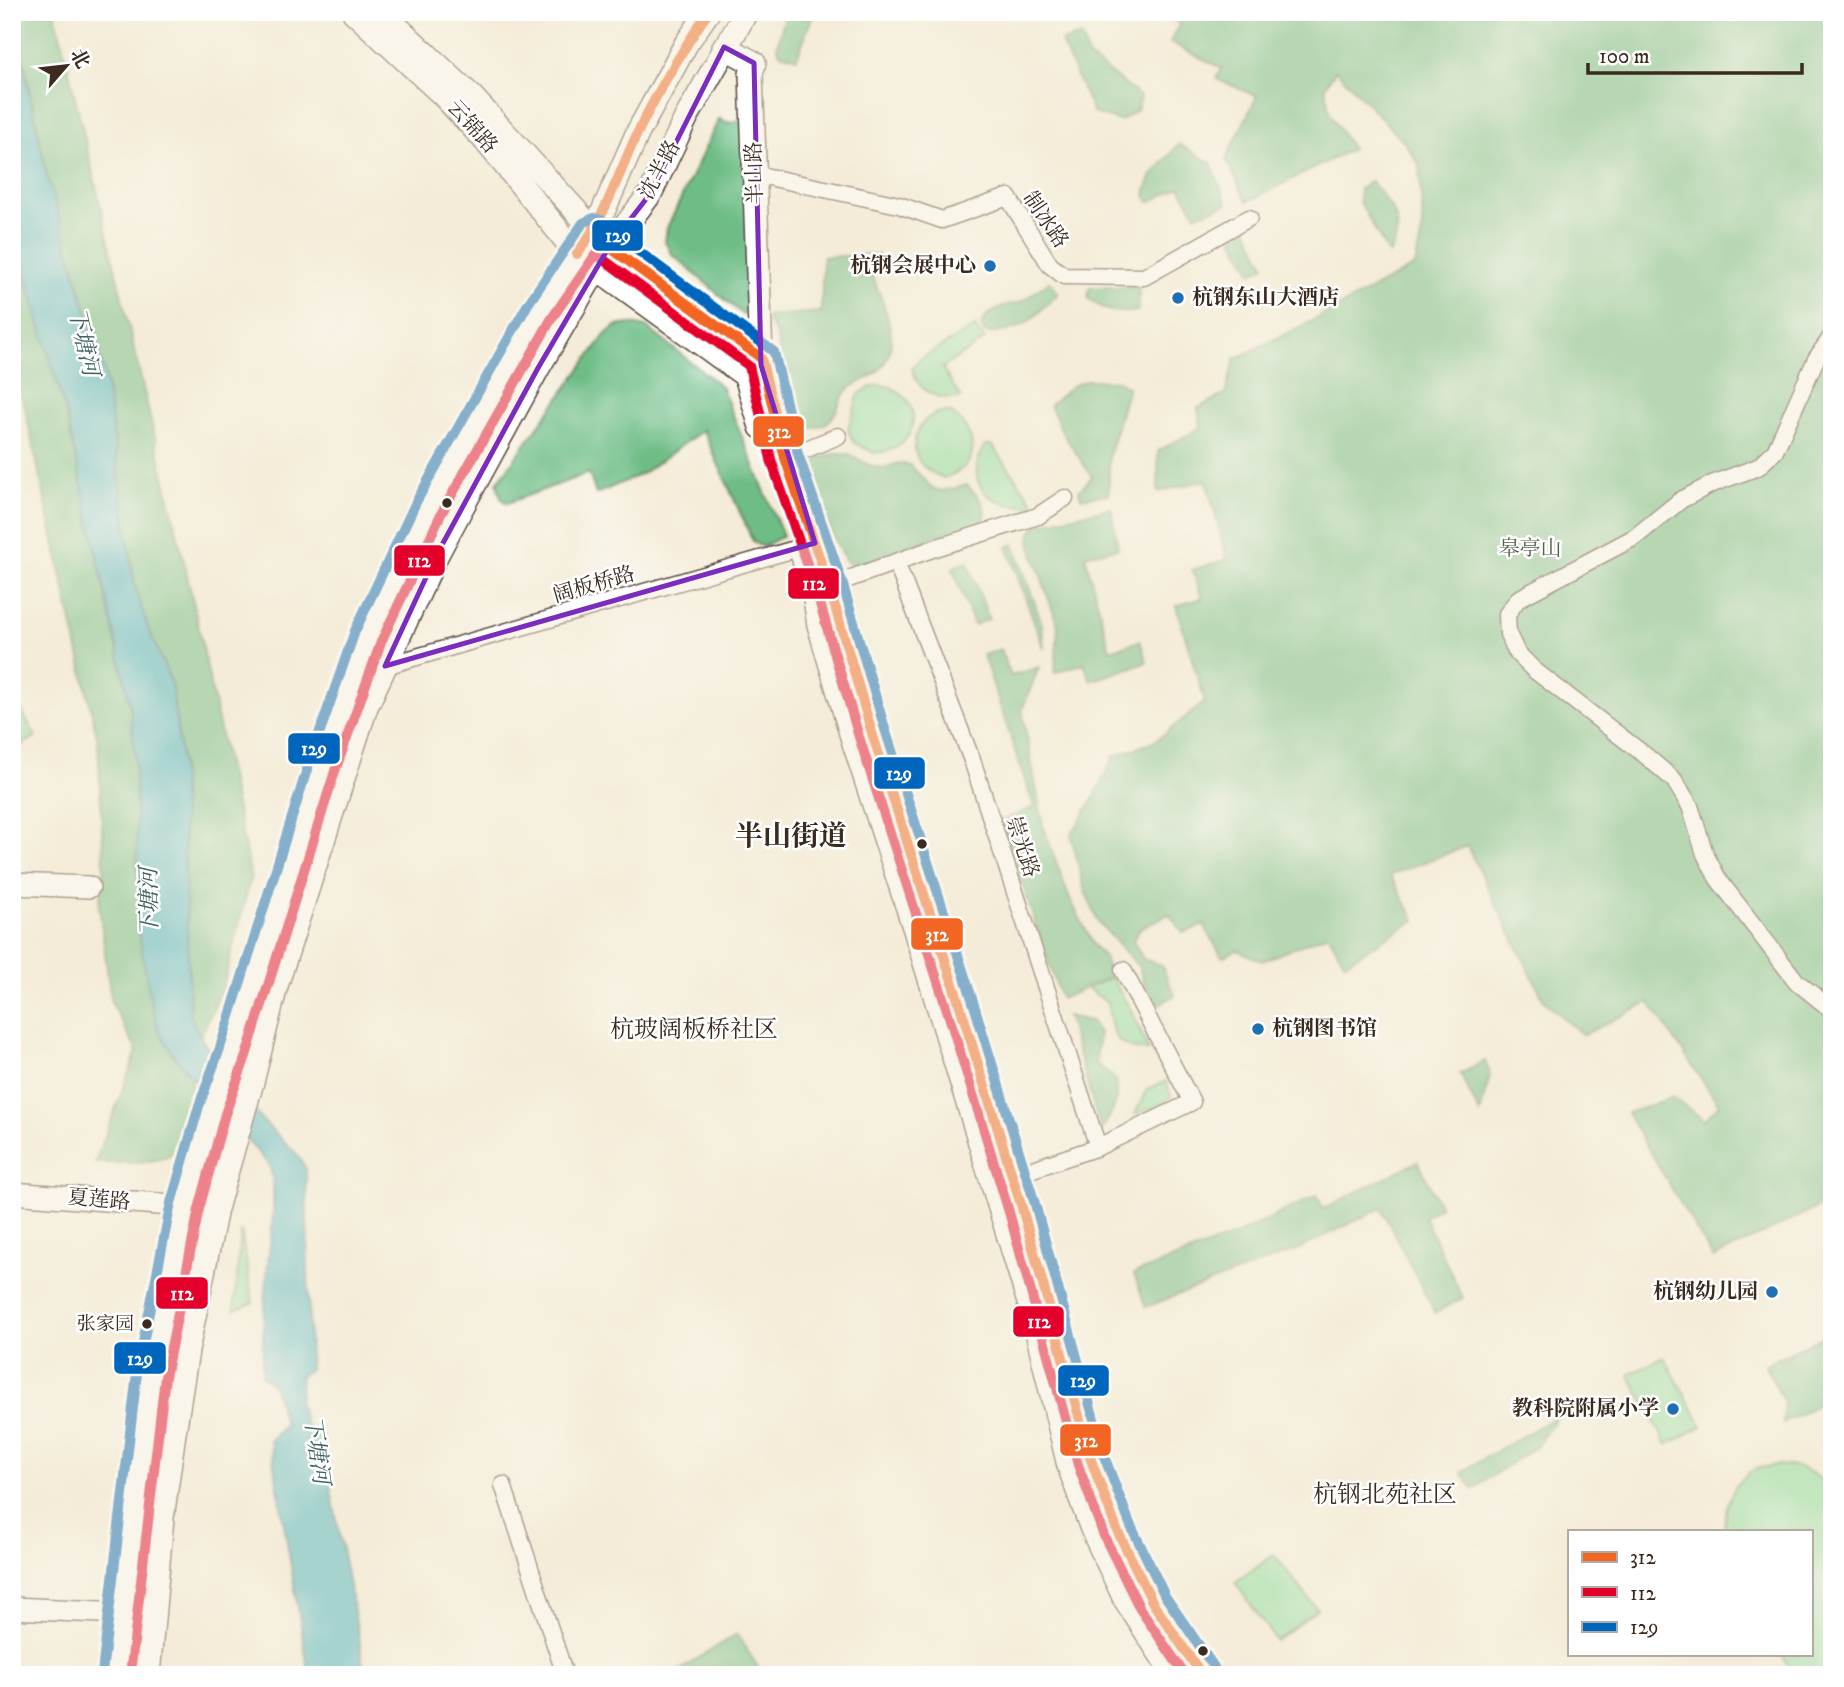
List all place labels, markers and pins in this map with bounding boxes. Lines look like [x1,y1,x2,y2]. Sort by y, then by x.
place label: 杭钢会展中心 [850,253,976,279]
marker: 杭钢会展中心 [982,258,998,274]
place label: 杭钢东山大酒店 [1192,285,1339,311]
marker: 杭钢东山大酒店 [1170,290,1186,306]
unlabelled marker [440,496,454,510]
unlabelled marker [915,837,929,851]
place label: 杭钢图书馆 [1272,1016,1377,1042]
marker: 杭钢图书馆 [1250,1021,1266,1037]
place label: 杭钢幼儿园 [1653,1279,1758,1305]
marker: 杭钢幼儿园 [1764,1284,1780,1300]
place label: 张家园 [77,1313,134,1336]
marker: 张家园 [140,1317,154,1331]
place label: 教科院附属小学 [1512,1396,1659,1422]
marker: 教科院附属小学 [1665,1401,1681,1417]
unlabelled marker [1196,1644,1210,1658]

